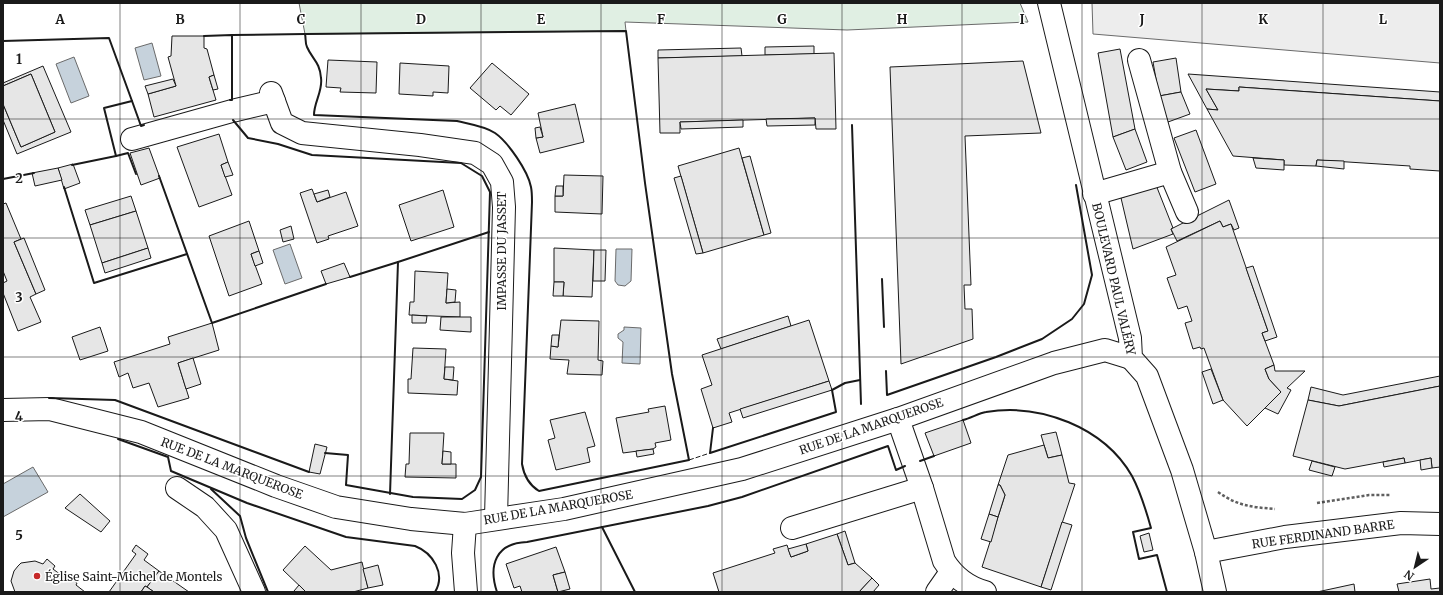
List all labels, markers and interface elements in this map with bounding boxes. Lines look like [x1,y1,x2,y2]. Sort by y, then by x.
text: A [54,11,65,28]
text: B [175,11,185,28]
text: C [297,11,306,28]
text: D [416,11,426,28]
text: E [537,11,546,28]
text: F [657,11,665,28]
text: G [777,11,787,28]
text: H [897,11,908,28]
text: I [1019,11,1025,28]
text: J [1138,11,1145,28]
text: K [1258,11,1268,28]
text: L [1379,11,1388,28]
text: 1 [16,51,22,68]
text: 2 [15,170,23,187]
street label: IMPASSE DU JASSET [494,191,509,311]
street label: BOULEVARD PAUL VALÉRY [1089,201,1139,357]
text: 3 [15,289,23,306]
street label: RUE DE LA MARQUEROSE [797,394,945,458]
text: 4 [15,408,24,425]
street label: RUE DE LA MARQUEROSE [159,434,306,502]
street label: RUE DE LA MARQUEROSE [482,486,634,527]
street label: RUE FERDINAND BARRE [1251,517,1395,551]
text: 5 [15,527,23,544]
north arrow [1395,547,1435,587]
text: N [1401,567,1417,583]
place label: Église Saint-Michel de Montels [45,569,223,584]
marker: Église Saint-Michel de Montels [32,571,42,581]

